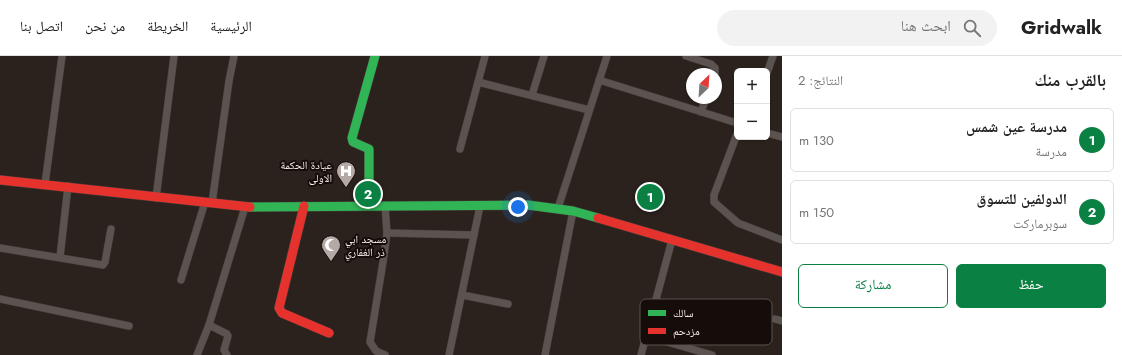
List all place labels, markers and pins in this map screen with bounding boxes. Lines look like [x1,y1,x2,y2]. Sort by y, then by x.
place label: عيادة الحكمة الاولى [281,157,332,186]
hospital icon: عيادة الحكمة الاولى [335,160,357,188]
pin: 2 [355,179,381,209]
pin: 1 [637,182,663,212]
place label: مسجد ابي ذر الغفاري [345,231,386,261]
mosque icon: مسجد ابي ذر الغفاري [320,234,342,262]

